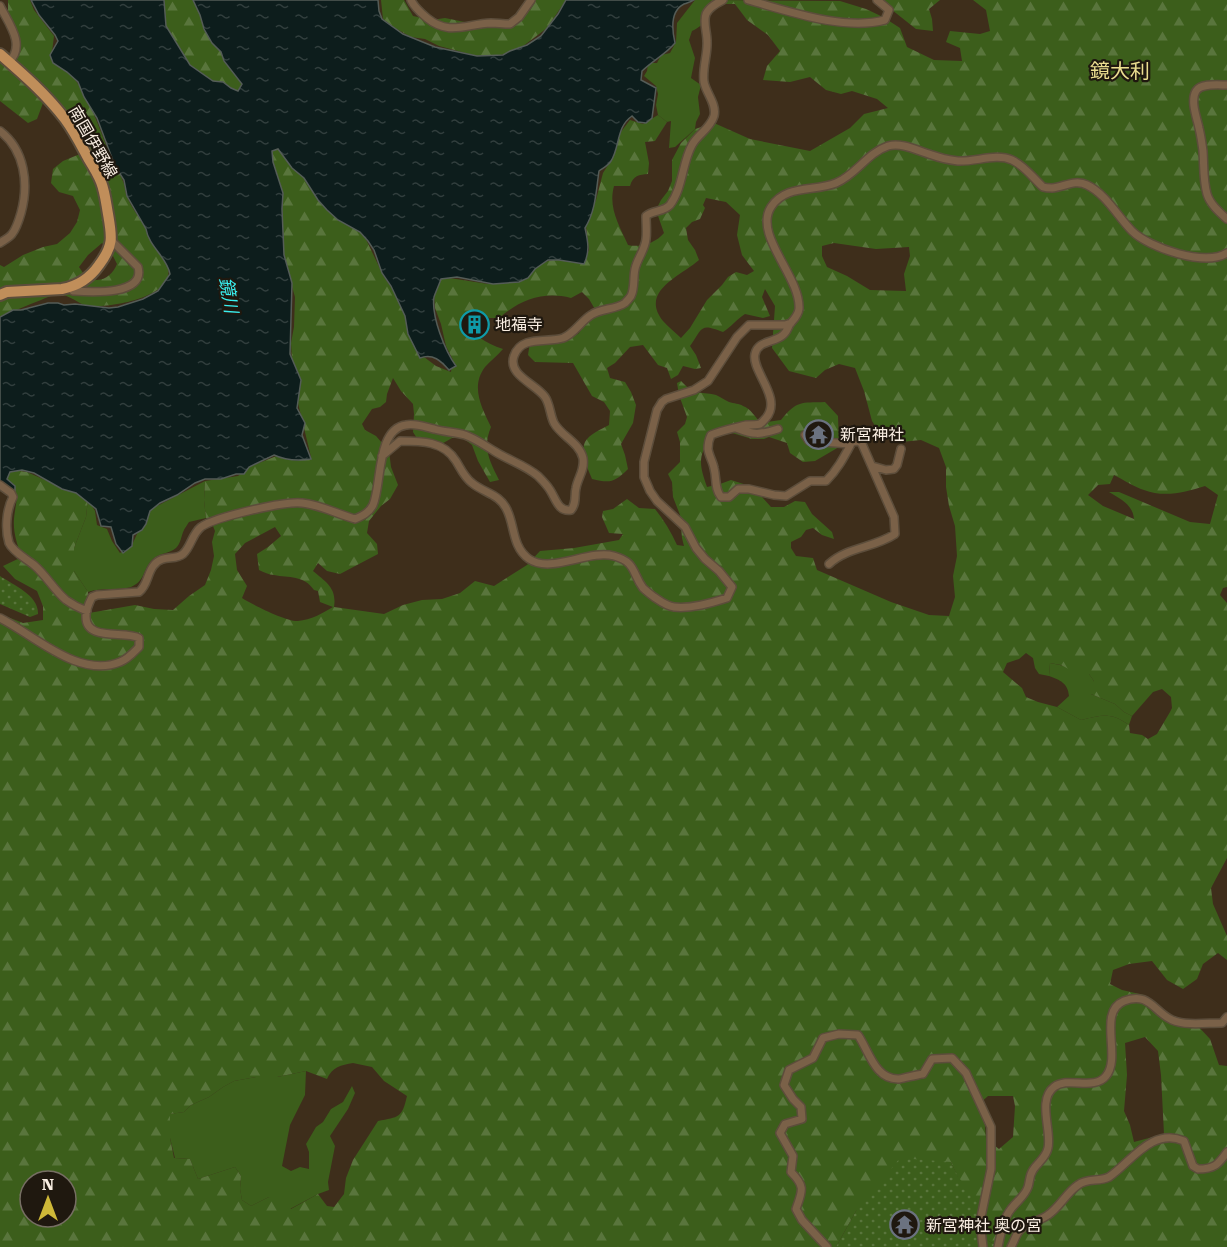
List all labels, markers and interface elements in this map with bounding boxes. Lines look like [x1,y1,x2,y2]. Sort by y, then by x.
district label: 鏡大利 [1090,59,1150,83]
street label: 南国伊野線 [65,103,121,181]
water label: 鏡川 [216,275,243,317]
building icon: 地福寺 [458,308,490,340]
place label: 地福寺 [495,315,543,334]
temple icon: 新宮神社 [803,418,835,450]
place label: 新宮神社 [840,425,904,444]
north arrow [18,1169,78,1229]
text: N [42,1175,54,1194]
temple icon: 新宮神社 奥の宮 [889,1209,921,1241]
place label: 新宮神社 奥の宮 [926,1216,1042,1235]

